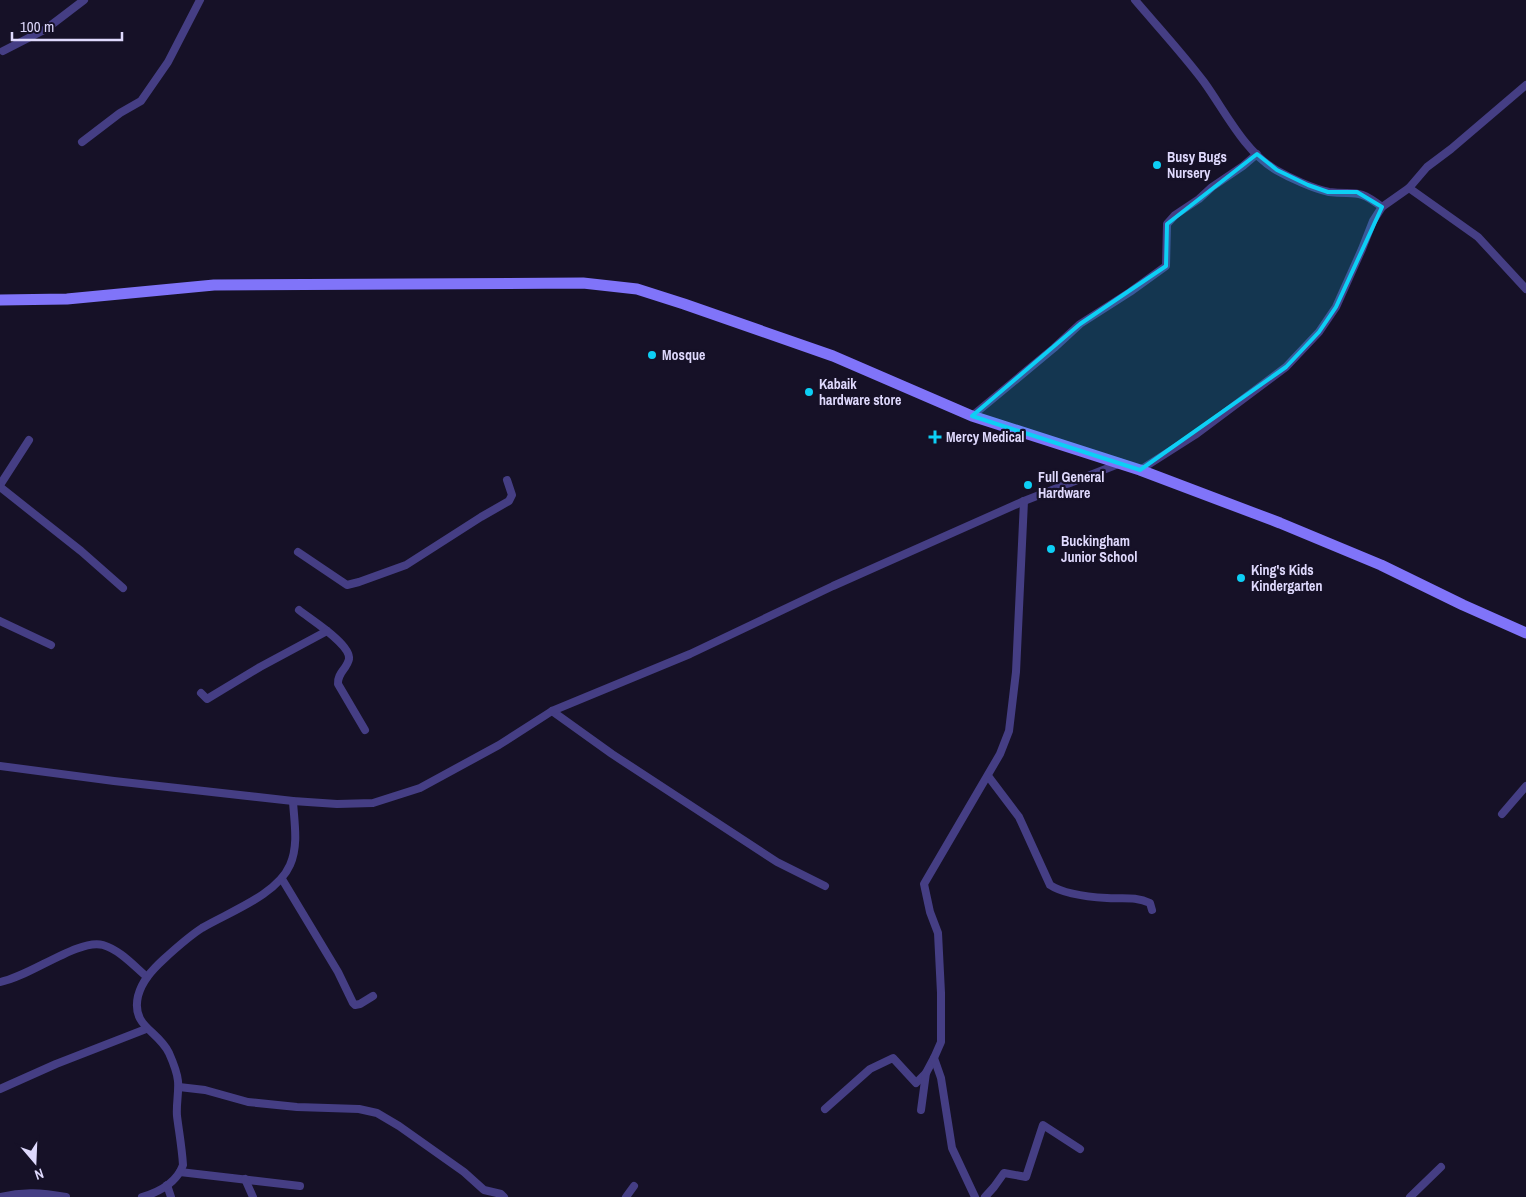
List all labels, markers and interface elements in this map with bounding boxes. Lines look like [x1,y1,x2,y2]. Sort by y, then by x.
scale bar [12,10,122,42]
text: 100 m [20,16,54,37]
place label: Busy Bugs Nursery [1167,148,1227,182]
marker: Busy Bugs Nursery [1151,159,1163,171]
place label: Mosque [662,346,705,364]
marker: Mosque [646,349,658,361]
place label: Kabaik hardware store [819,375,901,409]
marker: Kabaik hardware store [803,386,815,398]
place label: Mercy Medical [946,428,1024,446]
marker: Mercy Medical [928,430,942,444]
place label: Full General Hardware [1038,468,1104,502]
marker: Full General Hardware [1022,479,1034,491]
place label: Buckingham Junior School [1061,532,1138,566]
marker: Buckingham Junior School [1045,543,1057,555]
place label: King's Kids Kindergarten [1251,561,1322,595]
marker: King's Kids Kindergarten [1235,572,1247,584]
north arrow [10,1137,60,1187]
text: N [32,1164,46,1184]

